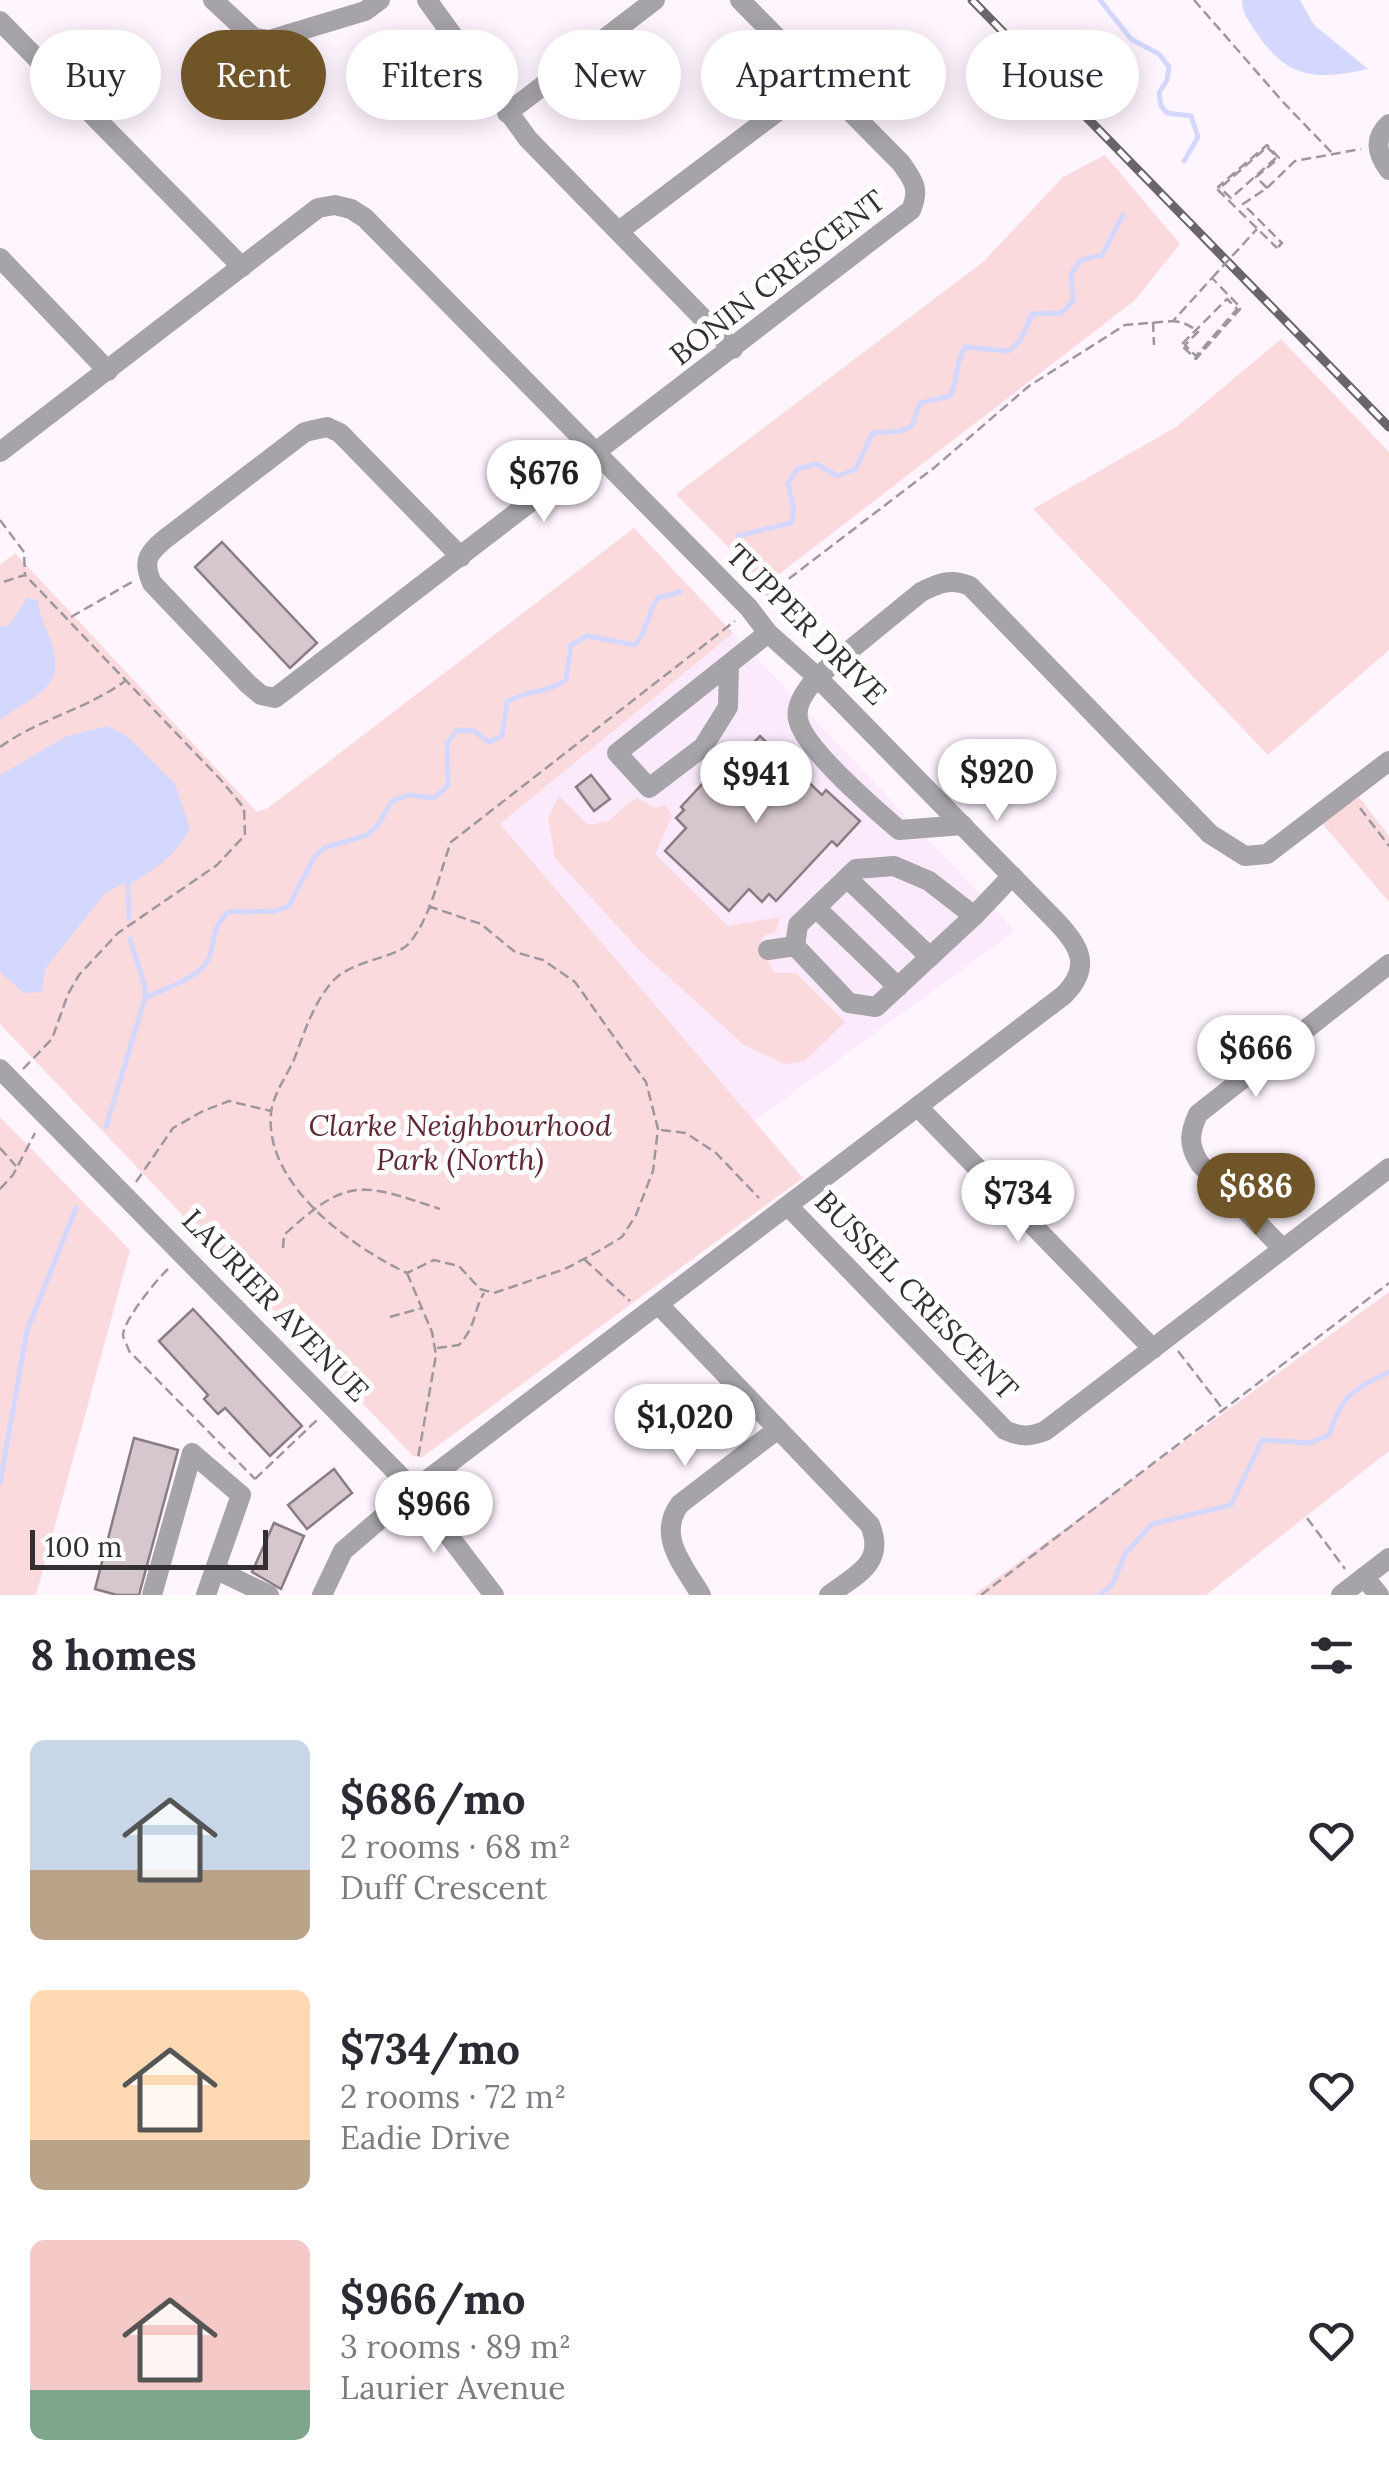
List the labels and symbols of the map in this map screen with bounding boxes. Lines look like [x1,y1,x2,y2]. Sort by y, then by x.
street label: BONIN CRESCENT [662,181,892,373]
pin: $676 [485,440,603,525]
street label: TUPPER DRIVE [718,535,896,713]
pin: $920 [938,739,1056,824]
pin: $941 [697,741,815,826]
pin: $666 [1197,1015,1315,1100]
park label: Clarke Neighbourhood Park (North) [308,1106,612,1178]
pin: $686 [1197,1153,1315,1238]
pin: $734 [959,1160,1077,1245]
street label: BUSSEL CRESCENT [807,1182,1027,1408]
street label: LAURIER AVENUE [175,1201,377,1409]
pin: $1,020 [604,1384,766,1469]
pin: $966 [375,1471,493,1556]
scale bar [30,1525,268,1570]

